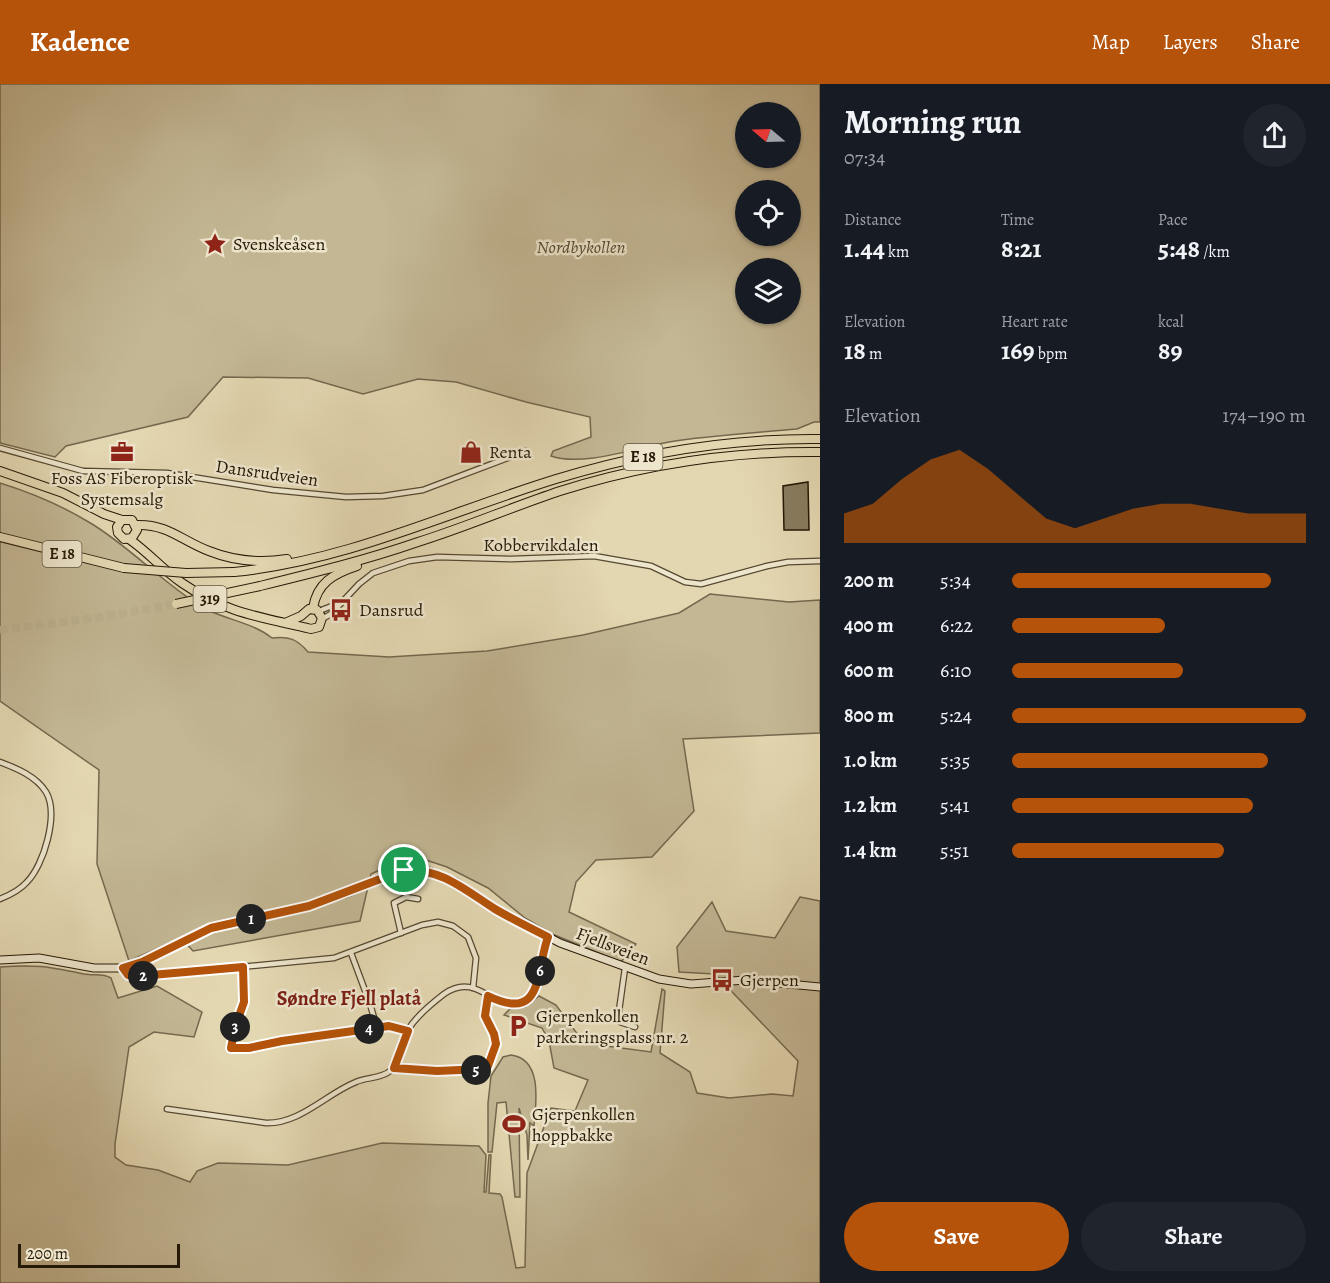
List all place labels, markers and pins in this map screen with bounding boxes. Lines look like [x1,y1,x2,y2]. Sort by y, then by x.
place icon: Svenskeåsen [202,231,228,257]
place label: Svenskeåsen [233,232,325,256]
office icon: Foss AS Fiberoptisk Systemsalg [109,439,135,465]
shop icon: Renta [458,439,484,465]
place label: Renta [489,440,532,464]
place label: Foss AS Fiberoptisk Systemsalg [51,466,193,511]
bus stop icon: Dansrud [328,597,354,623]
place label: Dansrud [359,598,424,622]
pin [378,844,429,895]
pin: 1 [236,904,266,934]
pin: 6 [525,956,555,986]
pin: 2 [128,961,158,991]
bus stop icon: Gjerpen [709,967,735,993]
place label: Gjerpen [740,968,799,992]
place label: Gjerpenkollen parkeringsplass nr. 2 [536,1004,689,1049]
pin: 3 [220,1012,250,1042]
parking icon: Gjerpenkollen parkeringsplass nr. 2 [505,1013,531,1039]
pin: 4 [354,1014,384,1044]
pin: 5 [461,1055,491,1085]
place label: Gjerpenkollen hoppbakke [532,1102,635,1147]
sports icon: Gjerpenkollen hoppbakke [501,1111,527,1137]

